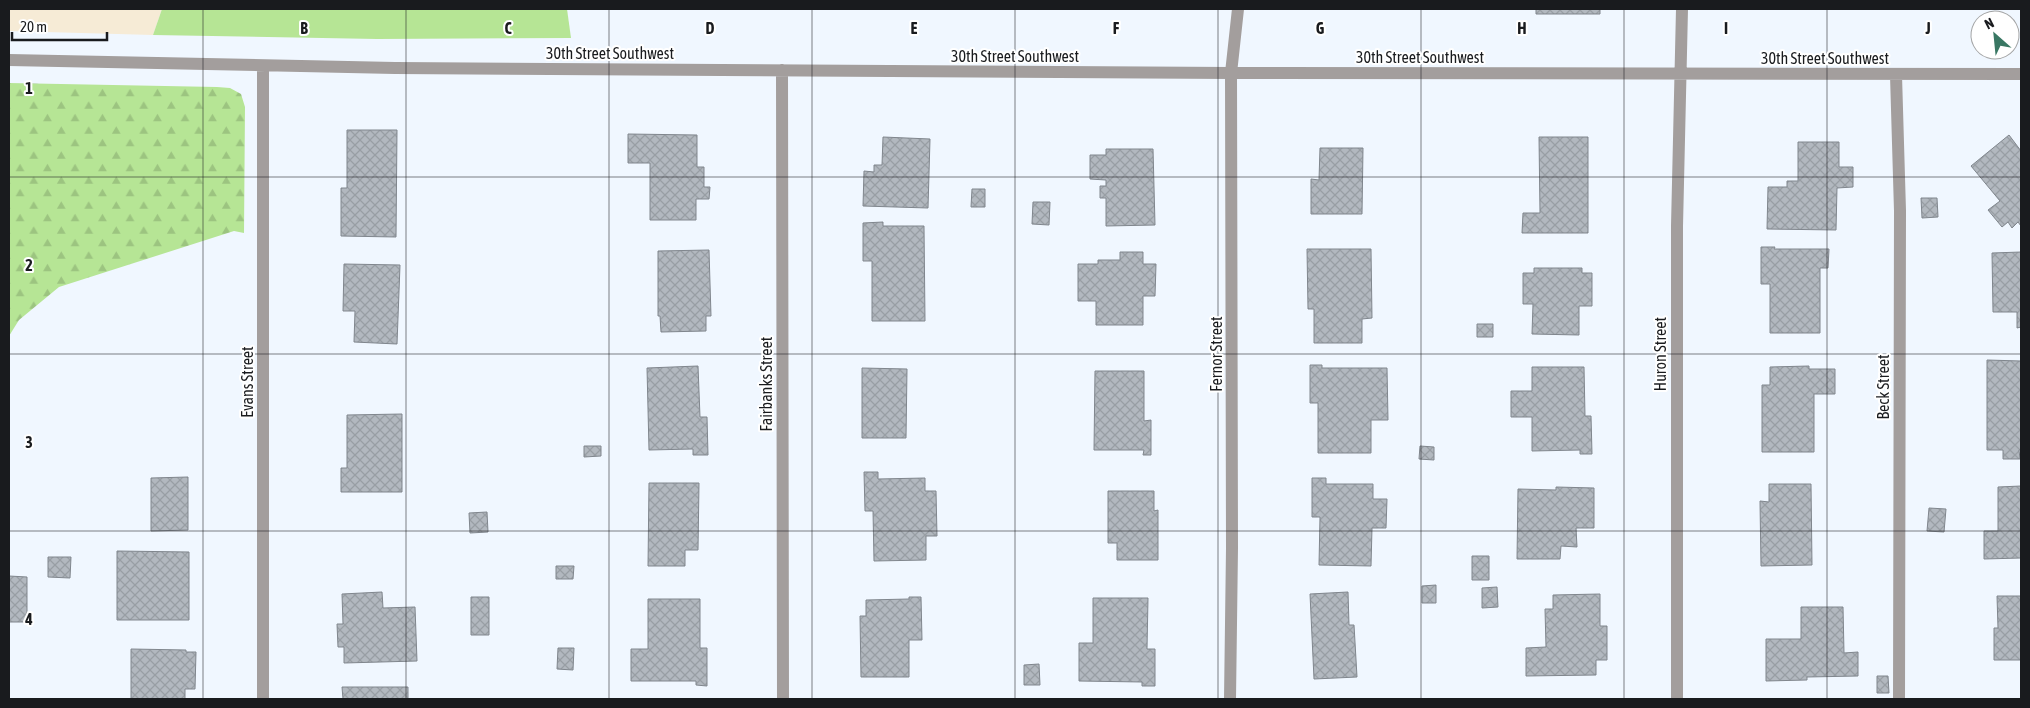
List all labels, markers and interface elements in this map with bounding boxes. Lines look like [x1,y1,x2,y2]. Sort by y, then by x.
scale bar [12,10,108,42]
north arrow [1970,10,2020,60]
text: N [1982,14,1996,32]
text: 20 m [20,18,47,35]
text: B [300,19,308,37]
text: C [504,19,512,37]
text: D [706,19,715,37]
text: E [911,19,918,37]
text: F [1113,19,1120,37]
text: G [1316,19,1325,37]
text: H [1517,19,1527,37]
text: I [1724,19,1728,37]
text: J [1924,19,1931,37]
street label: 30th Street Southwest [546,44,674,62]
street label: 30th Street Southwest [951,47,1079,65]
street label: 30th Street Southwest [1356,48,1484,66]
street label: 30th Street Southwest [1761,49,1889,67]
text: 1 [25,79,33,97]
text: 2 [25,256,33,274]
street label: Fernor Street [1207,316,1225,392]
street label: Huron Street [1651,316,1669,391]
street label: Fairbanks Street [757,336,775,431]
street label: Evans Street [238,346,256,418]
street label: Beck Street [1874,354,1892,420]
text: 3 [25,433,33,451]
text: 4 [24,610,33,628]

